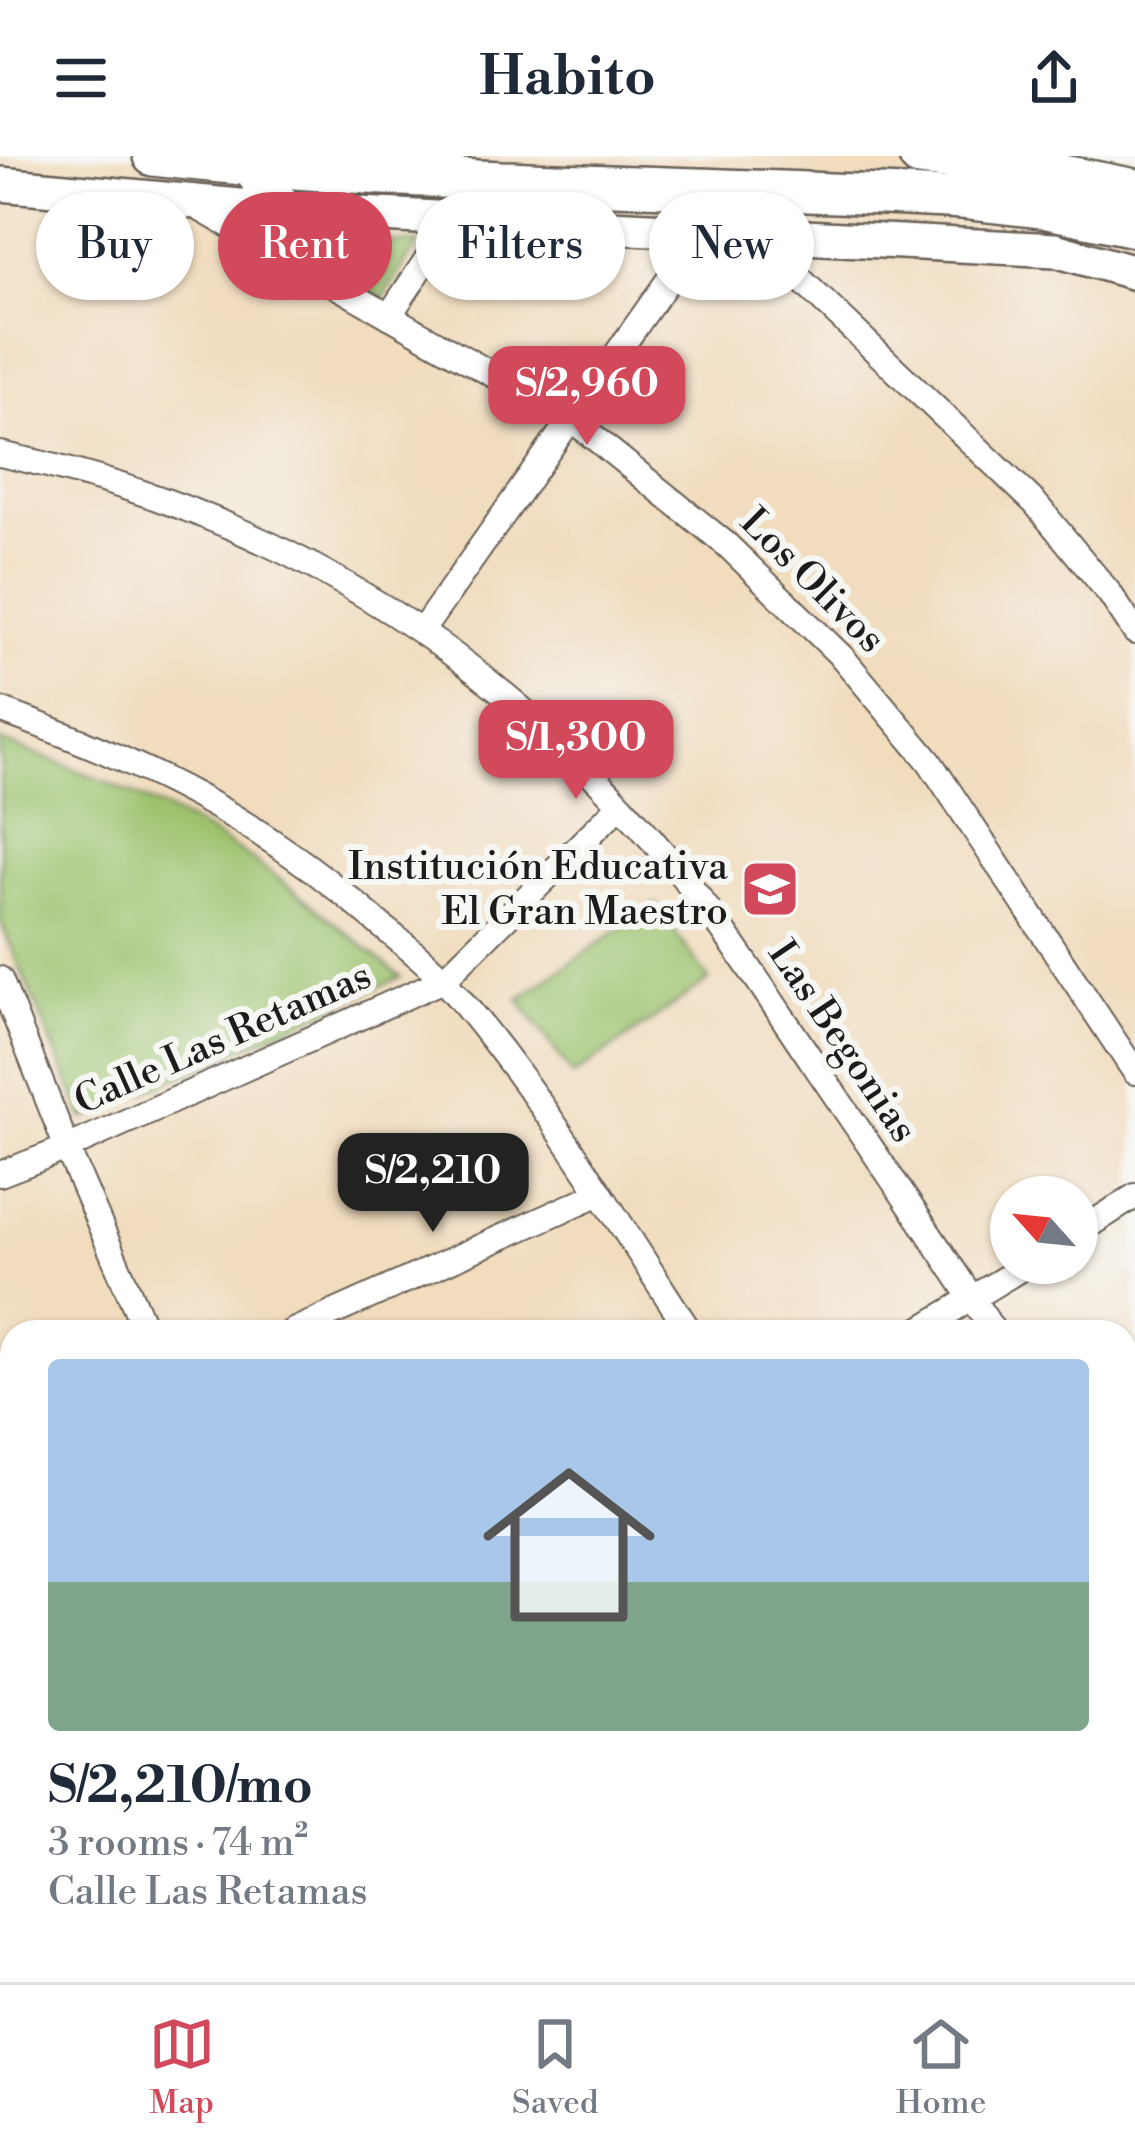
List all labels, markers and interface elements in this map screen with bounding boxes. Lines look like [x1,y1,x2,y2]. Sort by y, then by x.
text: Habito [479,44,656,112]
icon: menu [48,45,114,111]
icon: share [1021,45,1087,111]
chip: Buy [36,192,194,300]
chip: Rent [218,192,392,300]
chip: Filters [416,192,625,300]
chip: New [649,192,814,300]
pin: S/2,960 [476,346,698,448]
text: S/2,960 [515,360,659,409]
street label: Los Olivos [729,498,895,664]
pin: S/1,300 [465,700,687,802]
text: S/1,300 [506,714,647,763]
place label: Institución Educativa El Gran Maestro [348,843,728,937]
school or university icon: Institución Educativa El Gran Maestro [739,858,801,920]
street label: Las Begonias [757,932,927,1152]
street label: Calle Las Retamas [67,952,379,1126]
pin: S/2,210 [322,1133,544,1235]
text: S/2,210 [365,1147,501,1196]
north arrow [990,1176,1098,1284]
map controls [990,1176,1098,1284]
icon: home [461,1437,677,1653]
text: S/2,210/mo [48,1755,313,1819]
text: 3 rooms · 74 m² [48,1819,308,1868]
text: Calle Las Retamas [48,1868,368,1917]
tab: Map [149,2011,215,2124]
tab: Saved [512,2011,599,2124]
tab: Home [896,2011,986,2124]

